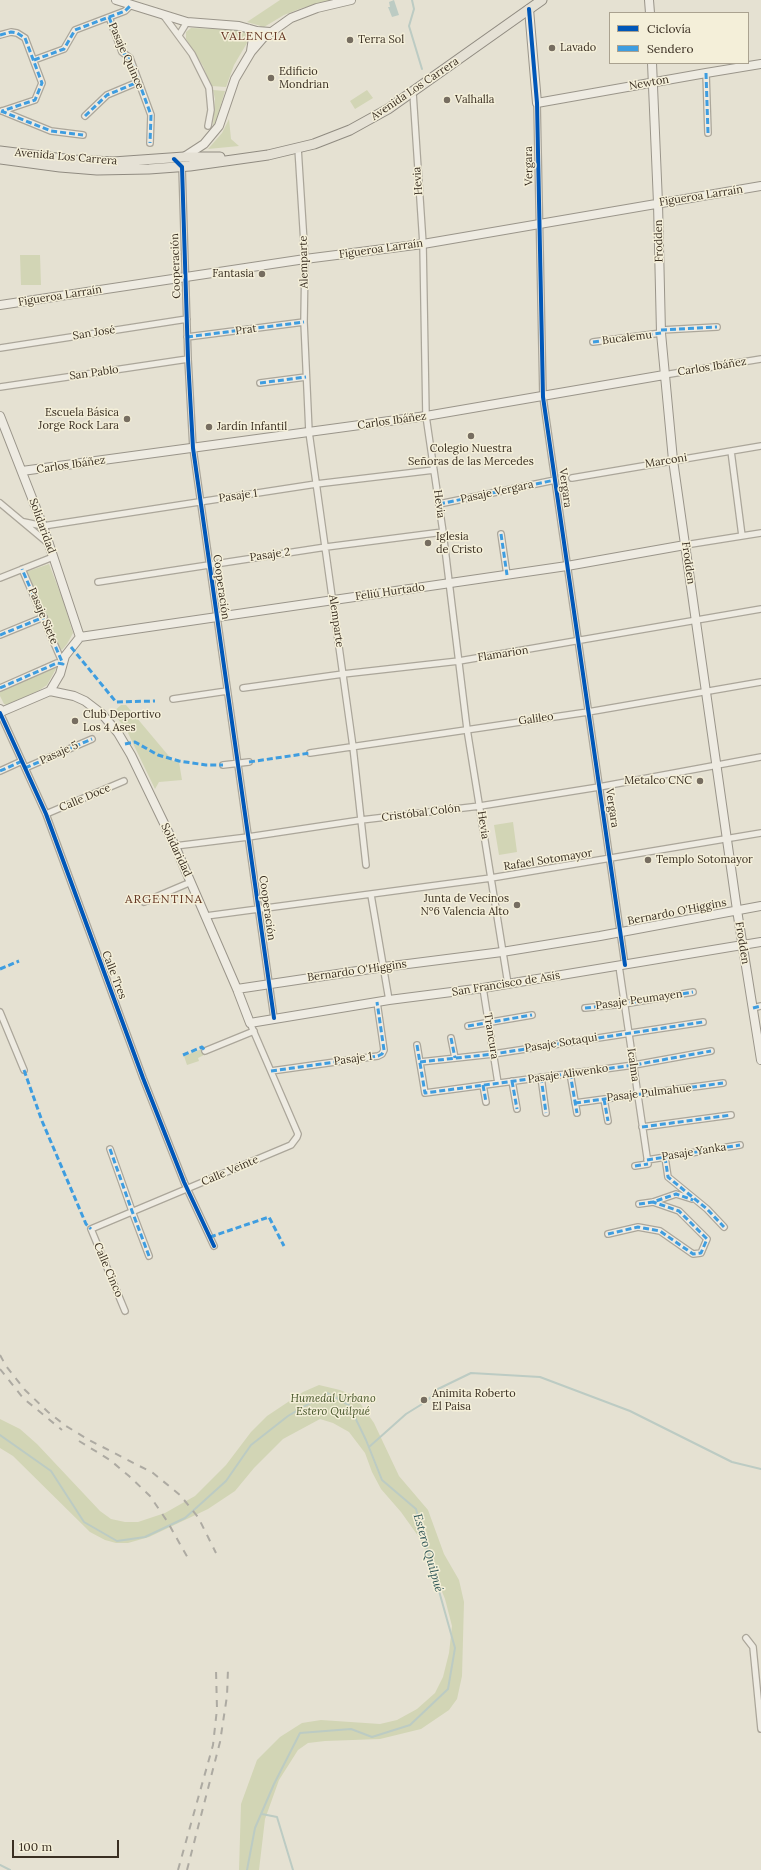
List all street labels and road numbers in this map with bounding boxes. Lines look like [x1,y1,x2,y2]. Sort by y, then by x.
street label: Pasaje Quince [105,21,147,91]
street label: Avenida Los Carrera [369,55,461,123]
street label: Newton [628,73,670,93]
street label: Avenida Los Carrera [14,146,118,168]
street label: Vergara [522,146,536,186]
street label: Hevia [410,166,426,196]
street label: Figueroa Larraín [658,183,744,209]
street label: Frodden [652,219,666,263]
street label: Cooperación [168,233,184,299]
street label: Alemparte [297,235,311,289]
street label: Figueroa Larraín [338,237,424,261]
street label: Figueroa Larraín [17,283,103,309]
street label: Prat [235,322,257,338]
street label: San José [72,323,116,343]
street label: Bucalemu [601,328,653,348]
street label: Carlos Ibáñez [677,355,747,379]
street label: San Pablo [69,363,119,383]
street label: Carlos Ibáñez [357,410,427,432]
street label: Marconi [644,451,688,471]
street label: Carlos Ibáñez [36,454,106,476]
street label: Vergara [556,468,574,508]
street label: Pasaje Vergara [459,478,535,506]
street label: Pasaje 1 [218,487,258,505]
street label: Hevia [430,489,448,519]
street label: Solidaridad [26,497,58,555]
street label: Frodden [678,541,698,585]
street label: Pasaje 2 [249,546,291,564]
street label: Cooperación [210,554,232,620]
street label: Feliú Hurtado [354,581,426,603]
street label: Pasaje Siete [25,586,61,646]
street label: Alemparte [326,594,346,648]
street label: Flamarion [477,643,529,665]
street label: Galileo [518,710,554,728]
street label: Pasaje 5 [38,739,80,767]
street label: Calle Doce [57,781,113,815]
street label: Vergara [602,787,622,829]
street label: Cristóbal Colón [381,802,461,824]
street label: Hevia [474,810,492,840]
street label: Solidaridad [158,821,194,879]
street label: Rafael Sotomayor [503,846,593,874]
street label: Cooperación [256,875,278,941]
street label: Bernardo O'Higgins [626,896,728,928]
street label: Frodden [732,921,752,965]
street label: Calle Tres [99,949,129,1001]
street label: Bernardo O'Higgins [306,957,408,985]
street label: San Francisco de Asís [451,969,561,999]
street label: Pasaje Peumayen [595,987,683,1013]
street label: Trancura [481,1012,501,1060]
street label: Pasaje Sotaqui [524,1031,598,1055]
street label: Icalma [624,1048,642,1082]
street label: Pasaje 1 [333,1050,373,1068]
street label: Pasaje Aliwenko [527,1062,609,1086]
street label: Pasaje Pulmahue [606,1081,692,1105]
street label: Pasaje Yanka [661,1140,727,1164]
street label: Calle Veinte [199,1153,261,1189]
street label: Calle Cinco [91,1241,125,1299]

